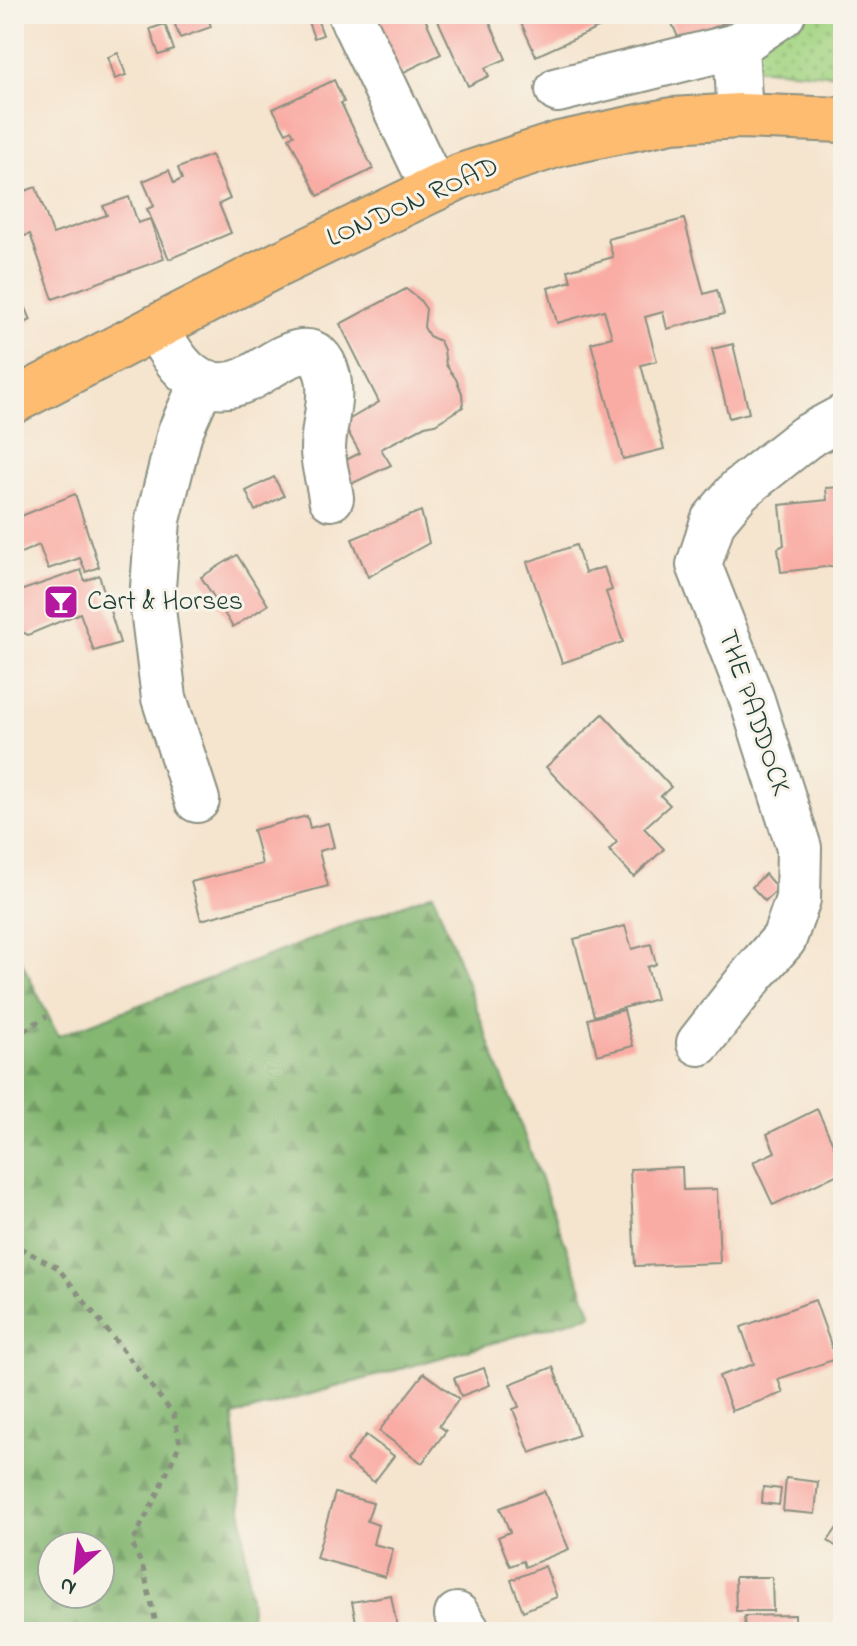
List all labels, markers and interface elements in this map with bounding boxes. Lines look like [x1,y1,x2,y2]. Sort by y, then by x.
street label: LONDON ROAD [320,147,506,259]
place label: Cart & Horses [87,582,243,623]
bar icon: Cart & Horses [42,583,80,621]
street label: THE PADDOCK [706,625,801,802]
north arrow [36,1530,116,1610]
text: N [54,1568,82,1603]

